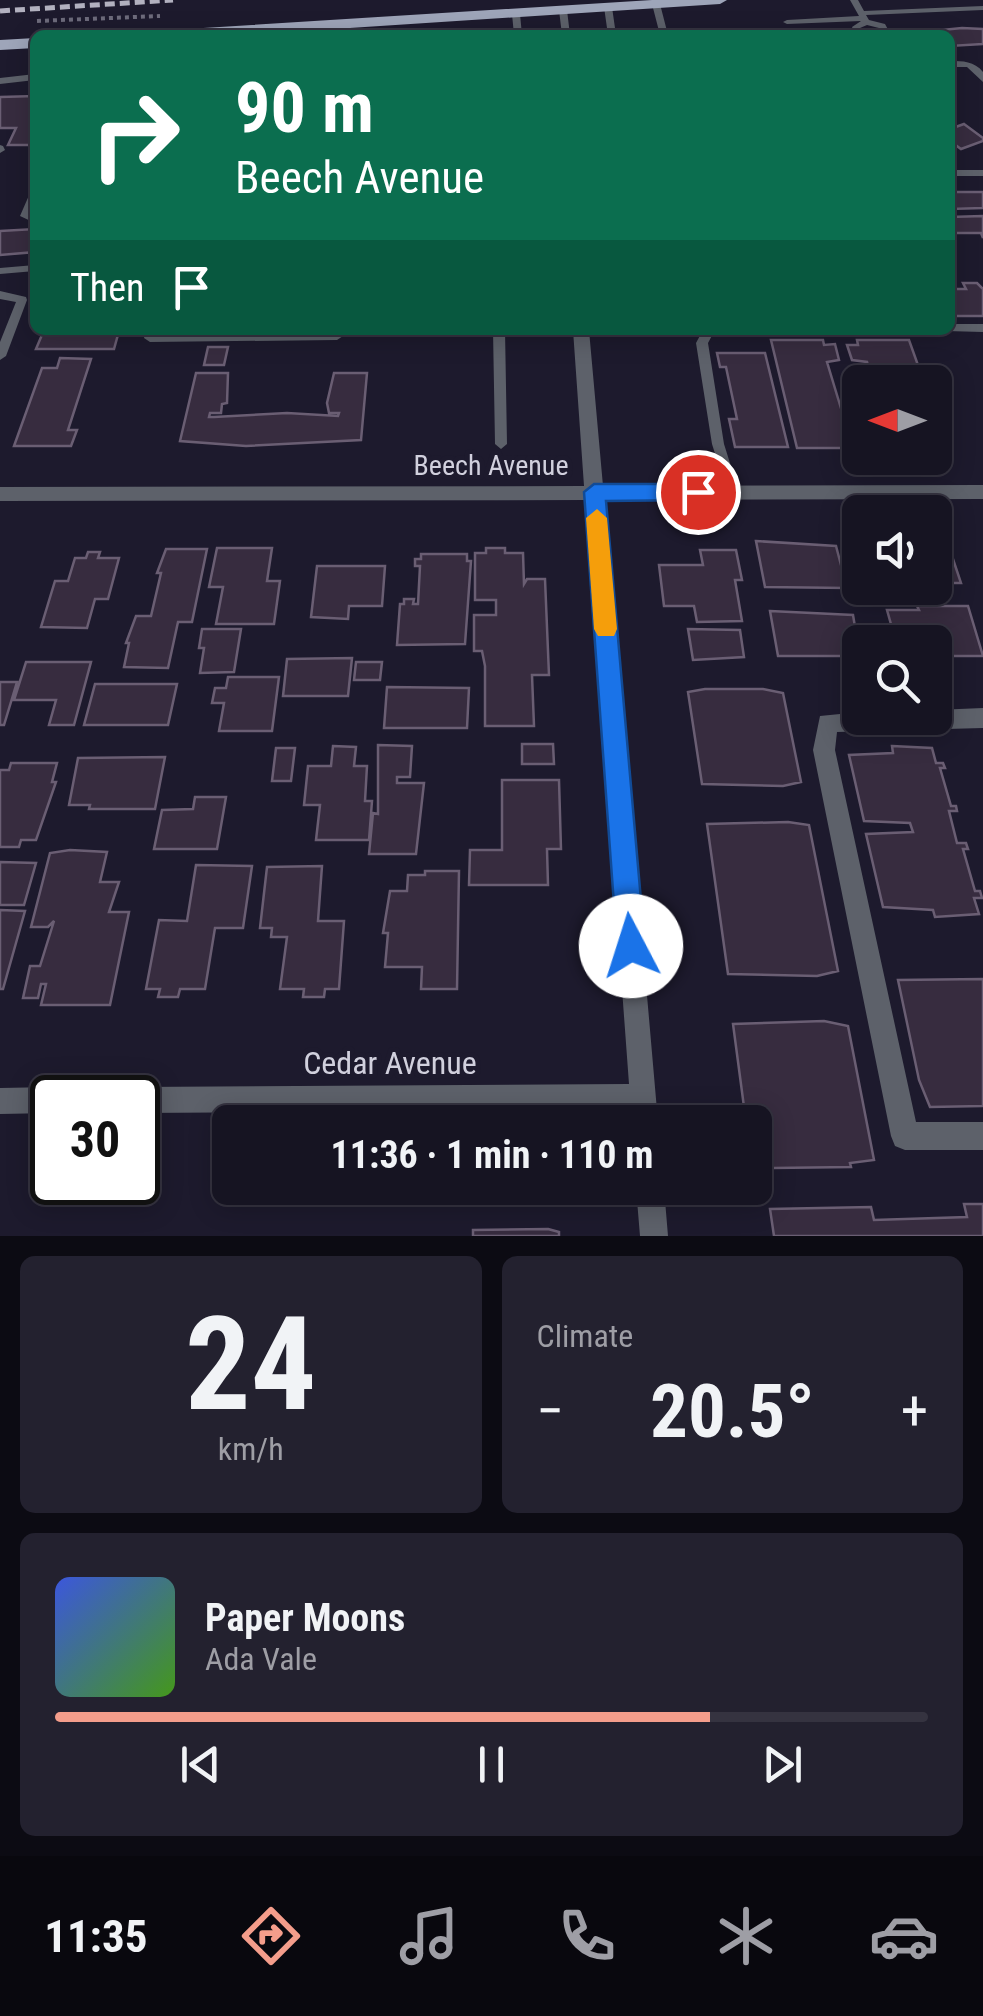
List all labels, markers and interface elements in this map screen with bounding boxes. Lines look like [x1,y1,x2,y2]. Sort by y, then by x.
text: 90 m [235,67,374,149]
icon: right [70,70,200,200]
text: Beech Avenue [235,151,484,204]
icon: arrive [164,260,219,315]
text: Then [70,266,144,310]
north arrow [842,365,952,475]
map controls [842,365,952,735]
street label: Beech Avenue [413,449,569,482]
pin [656,450,741,535]
icon: arrive [671,465,726,520]
button: sound [842,495,952,605]
button: search [842,625,952,735]
position arrow [579,894,683,998]
street label: Cedar Avenue [303,1044,477,1082]
speed limit sign: 30 [30,1075,160,1205]
text: 11:36 · 1 min · 110 m [331,1133,653,1177]
text: 24 [185,1288,316,1441]
text: Climate [537,1317,633,1355]
text: 20.5° [650,1367,815,1455]
text: − [537,1379,564,1443]
text: + [901,1379,928,1443]
text: km/h [218,1430,284,1468]
text: Paper Moons [205,1596,405,1640]
text: Ada Vale [205,1640,317,1678]
icon: previous [173,1737,228,1792]
icon: pause [464,1737,519,1792]
icon: next [755,1737,810,1792]
icon: directions [236,1901,306,1971]
icon: music [394,1901,464,1971]
icon: phone [552,1901,622,1971]
icon: climate [711,1901,781,1971]
icon: car [869,1901,939,1971]
text: 11:35 [44,1910,147,1963]

